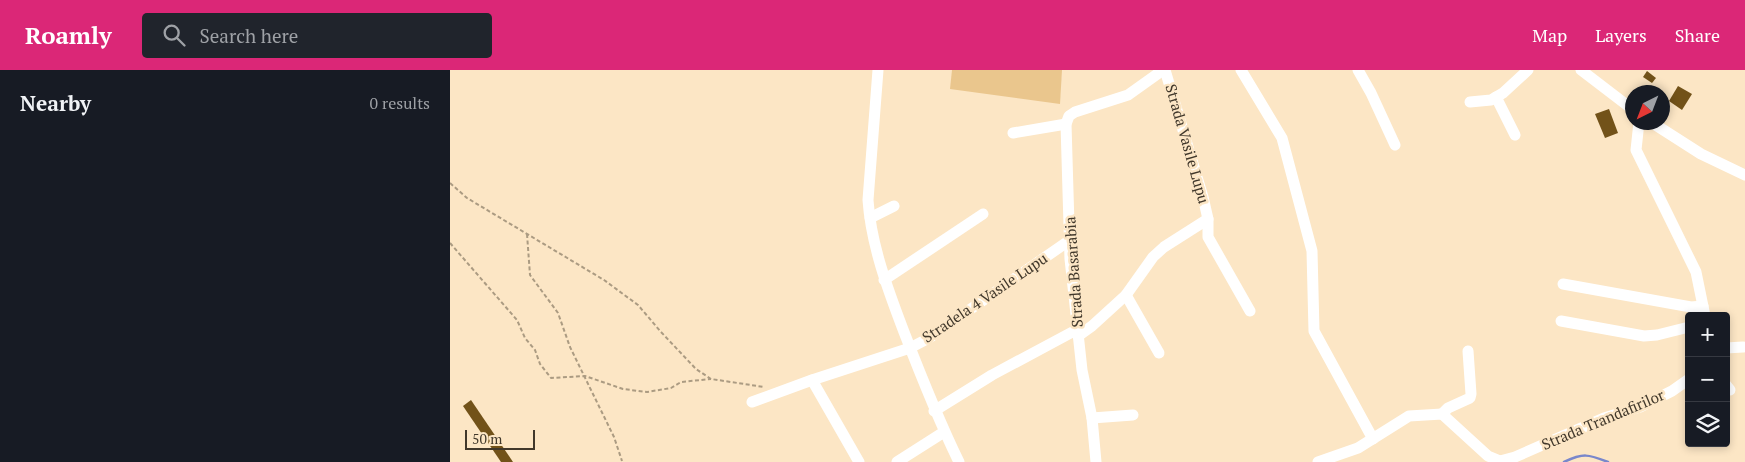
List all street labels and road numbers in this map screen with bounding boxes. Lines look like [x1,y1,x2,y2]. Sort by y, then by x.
street label: Strada Vasile Lupu [1161,82,1215,206]
street label: Strada Basarabia [1059,216,1087,328]
street label: Stradela 4 Vasile Lupu [918,248,1051,347]
street label: Strada Trandafirilor [1538,384,1667,454]

